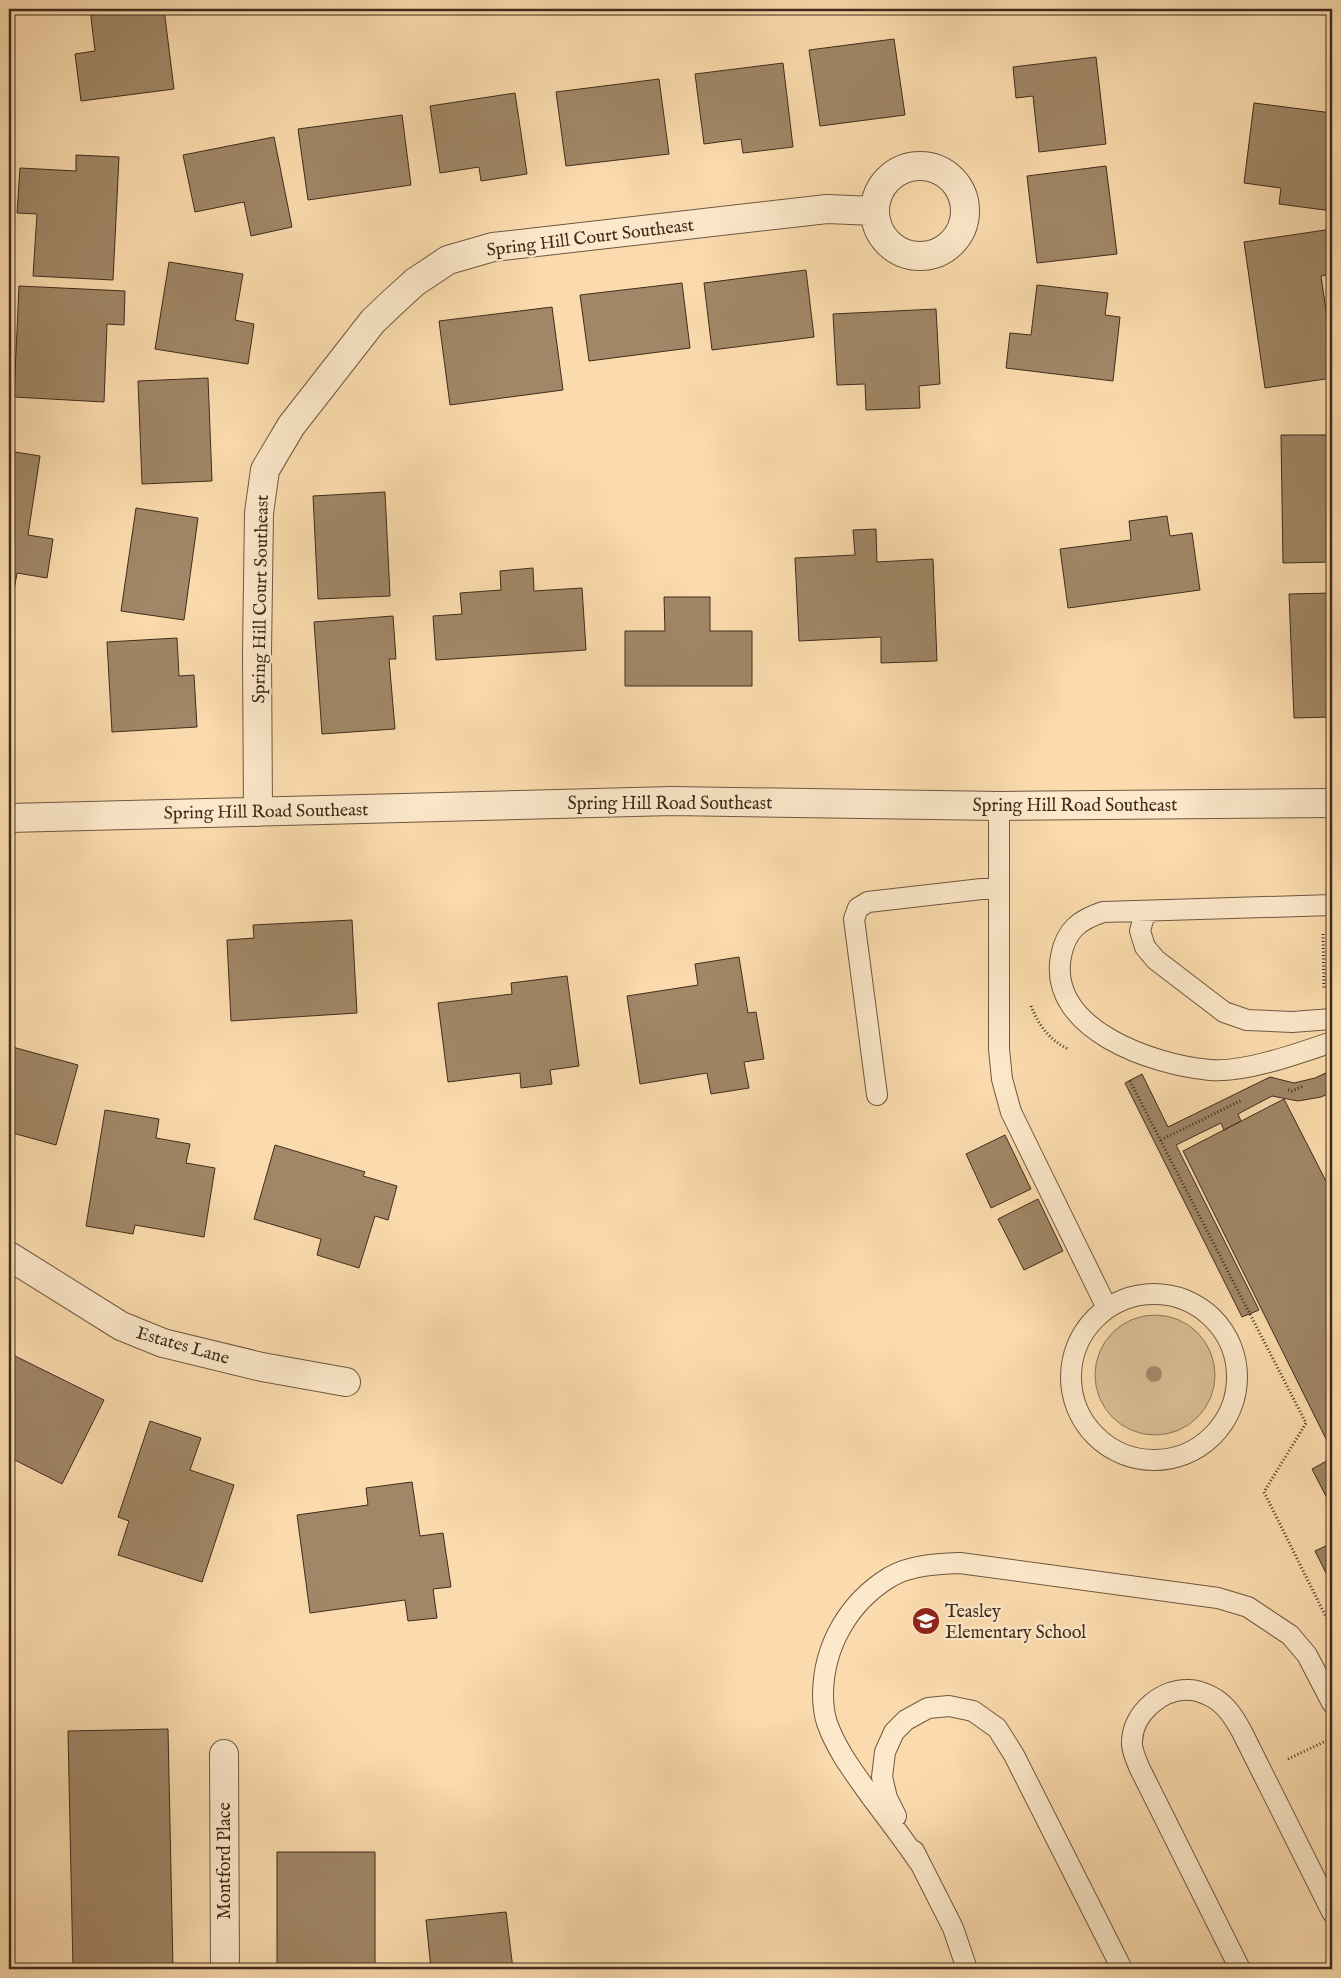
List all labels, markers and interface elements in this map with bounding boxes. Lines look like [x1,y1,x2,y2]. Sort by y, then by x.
street label: Spring Hill Court Southeast [485,214,695,263]
street label: Spring Hill Court Southeast [248,494,275,704]
street label: Spring Hill Road Southeast [568,793,772,816]
street label: Spring Hill Road Southeast [973,795,1177,818]
street label: Spring Hill Road Southeast [163,799,369,826]
street label: Estates Lane [133,1322,232,1371]
place label: Teasley Elementary School [945,1601,1086,1645]
school or university icon: Teasley Elementary School [911,1606,941,1636]
street label: Montford Place [214,1802,237,1920]

